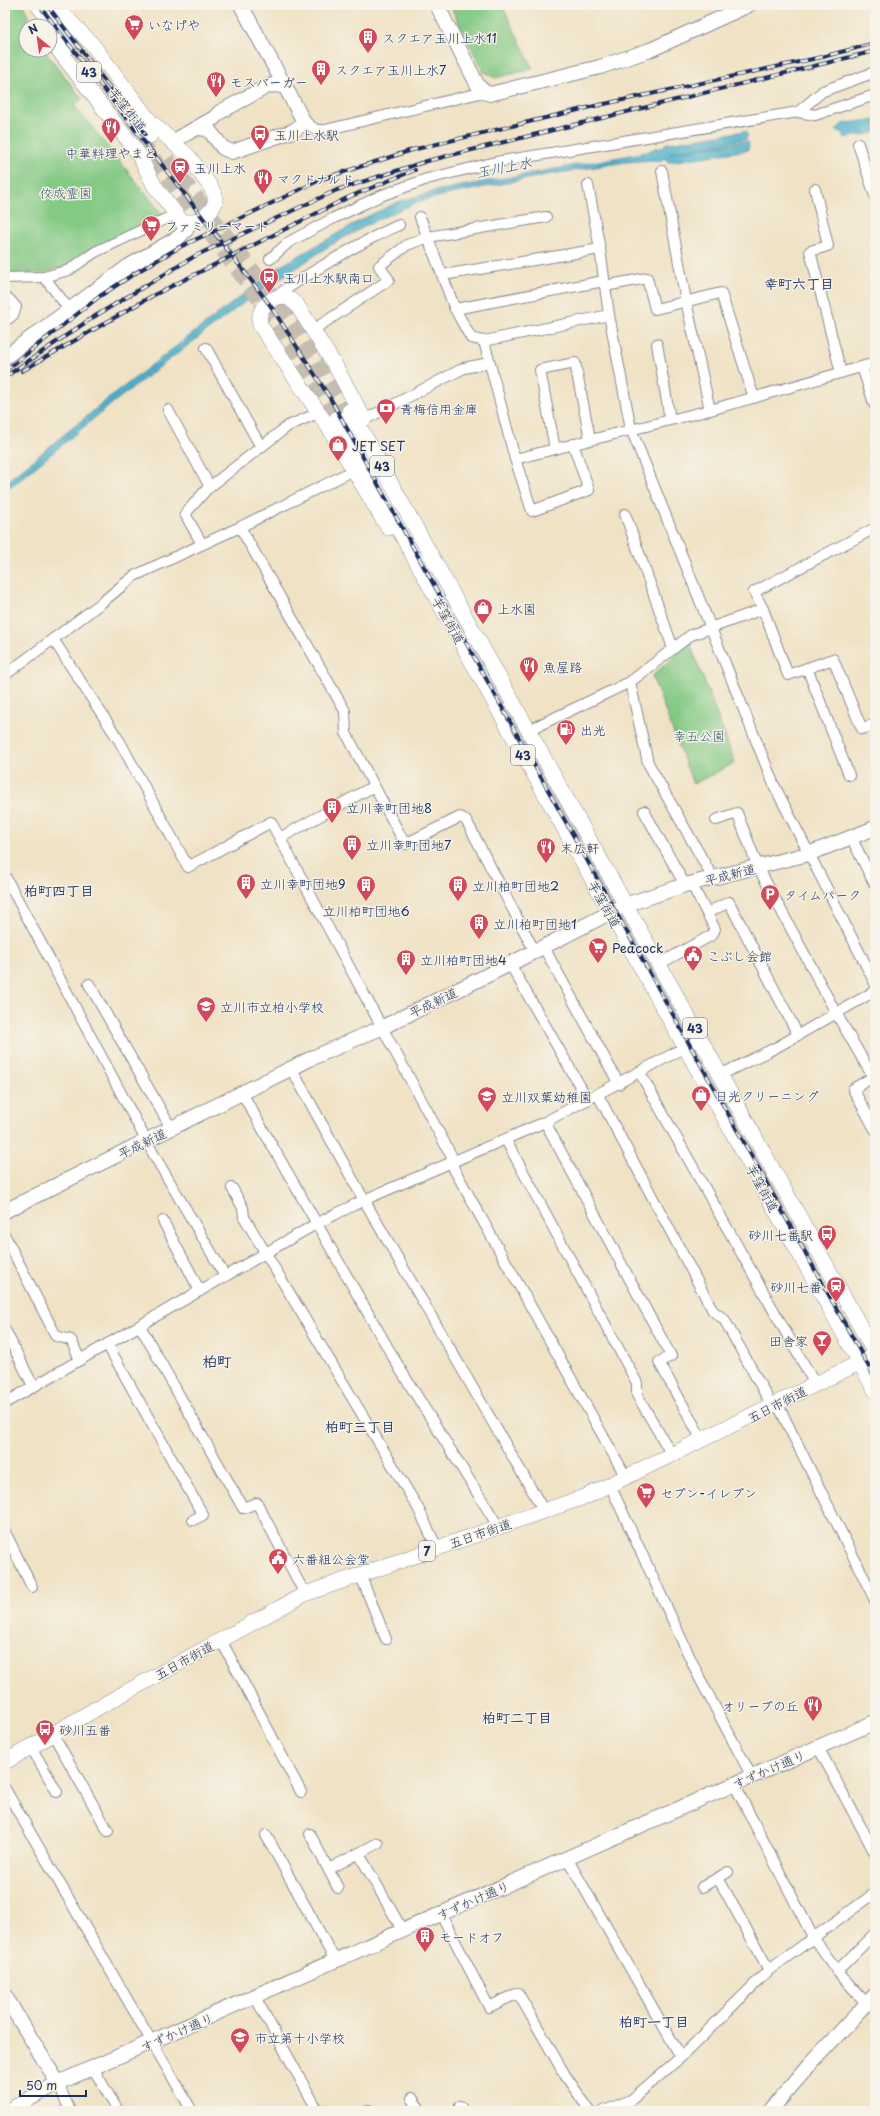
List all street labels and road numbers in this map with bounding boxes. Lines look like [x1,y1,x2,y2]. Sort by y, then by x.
road number: 43 [77,62,101,82]
street label: 芋窪街道 [105,83,151,135]
road number: 43 [370,456,394,476]
street label: 芋窪街道 [428,593,470,647]
road number: 43 [511,745,535,765]
street label: 平成新道 [702,858,758,890]
street label: 芋窪街道 [584,877,626,931]
street label: 平成新道 [405,982,461,1022]
road number: 43 [683,1018,707,1038]
street label: 平成新道 [114,1123,170,1163]
street label: 芋窪街道 [742,1161,784,1215]
street label: 五日市街道 [744,1381,810,1427]
street label: 五日市街道 [446,1513,514,1553]
road number: 7 [419,1541,435,1561]
street label: 五日市街道 [151,1636,217,1684]
street label: すずかけ通り [730,1744,808,1794]
street label: すずかけ通り [434,1875,512,1925]
street label: すずかけ通り [138,2007,216,2057]

